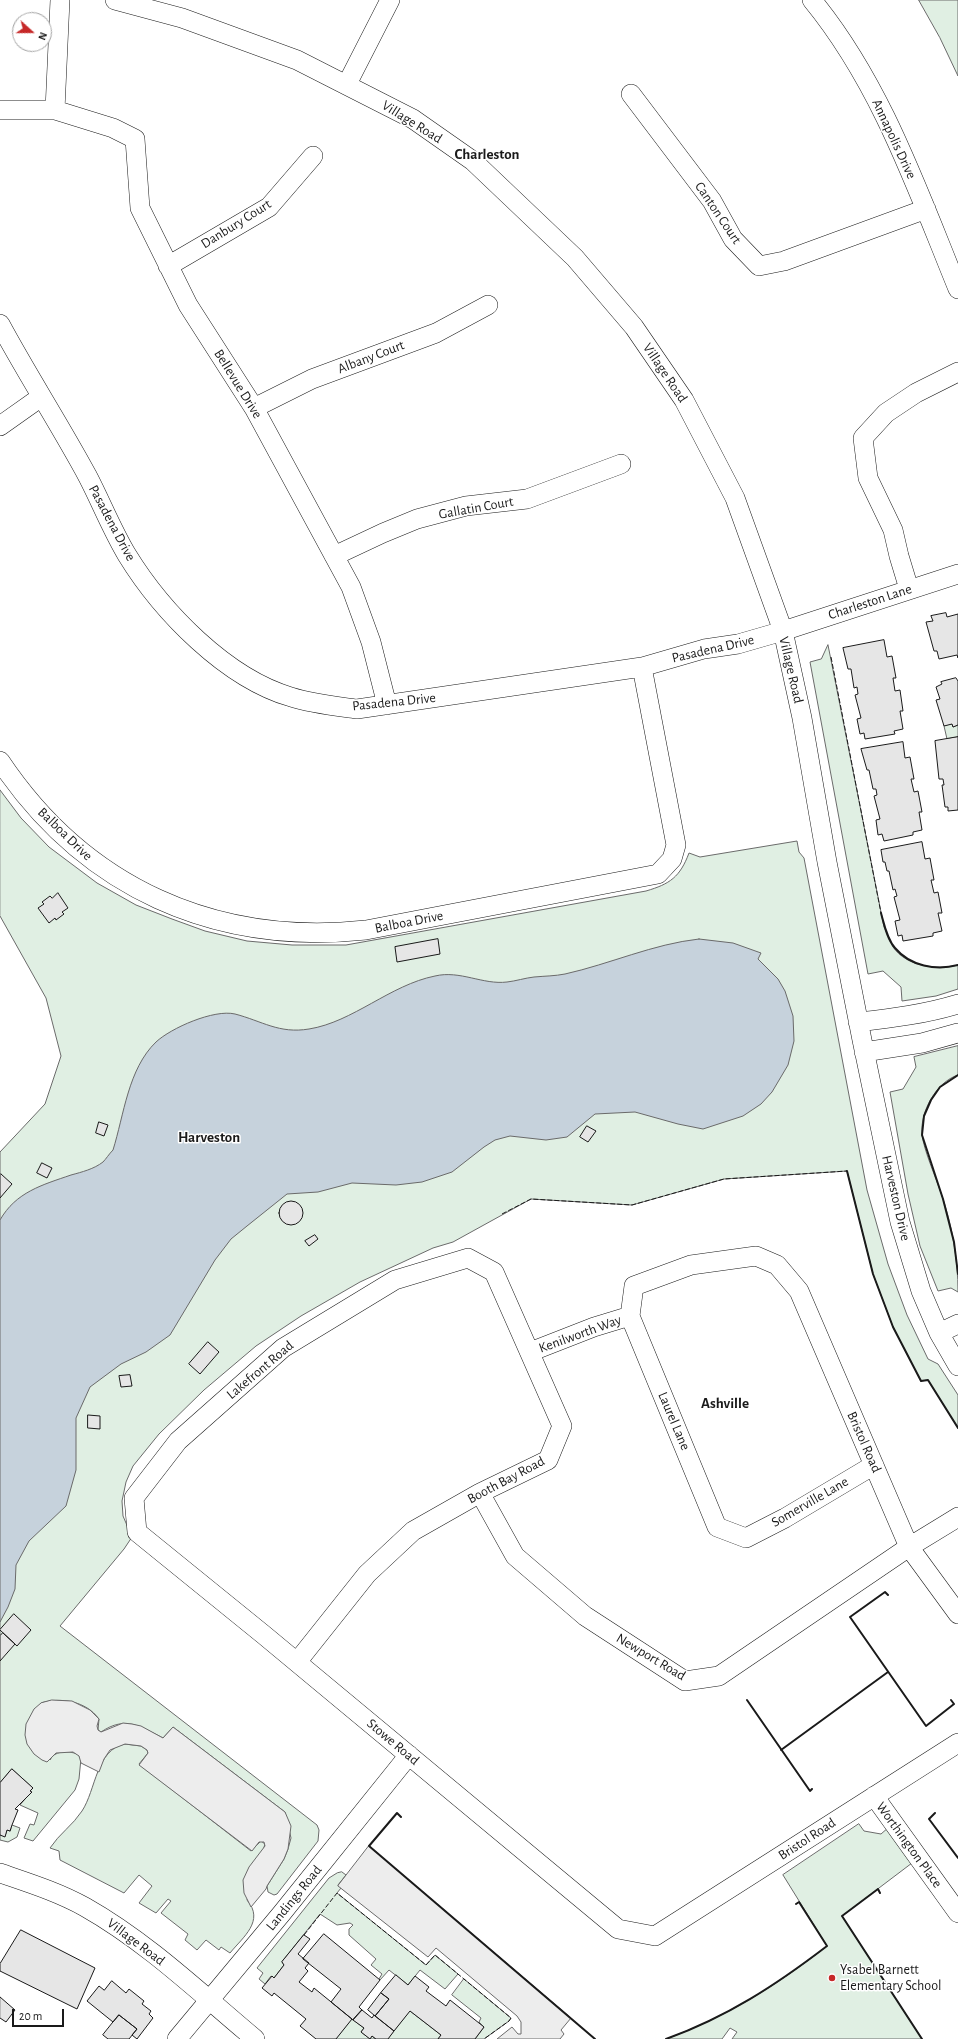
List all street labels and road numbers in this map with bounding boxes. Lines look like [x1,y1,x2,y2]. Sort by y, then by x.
street label: Annapolis Drive [868,96,920,182]
street label: Village Road [379,97,445,147]
street label: Canton Court [691,179,745,247]
street label: Danbury Court [198,196,274,252]
street label: Albany Court [335,337,407,377]
street label: Village Road [639,340,691,406]
street label: Bellevue Drive [210,346,266,422]
street label: Pasadena Drive [85,482,139,564]
street label: Gallatin Court [437,493,515,523]
street label: Charleston Lane [826,581,914,623]
street label: Pasadena Drive [670,631,756,667]
street label: Village Road [775,635,807,705]
street label: Pasadena Drive [351,689,437,715]
street label: Balboa Drive [34,804,96,864]
street label: Balboa Drive [373,907,445,937]
street label: Harveston Drive [878,1154,914,1242]
street label: Kenilworth Way [537,1311,623,1357]
street label: Lakefront Road [223,1337,297,1403]
street label: Laurel Lane [654,1389,694,1453]
street label: Bristol Road [843,1409,885,1475]
street label: Booth Bay Road [464,1453,548,1507]
street label: Somerville Lane [768,1473,852,1531]
street label: Newport Road [613,1630,689,1684]
street label: Stowe Road [363,1715,423,1769]
street label: Worthington Place [872,1799,946,1891]
street label: Bristol Road [775,1814,839,1864]
street label: Landings Road [262,1862,326,1934]
street label: Village Road [104,1915,168,1969]

